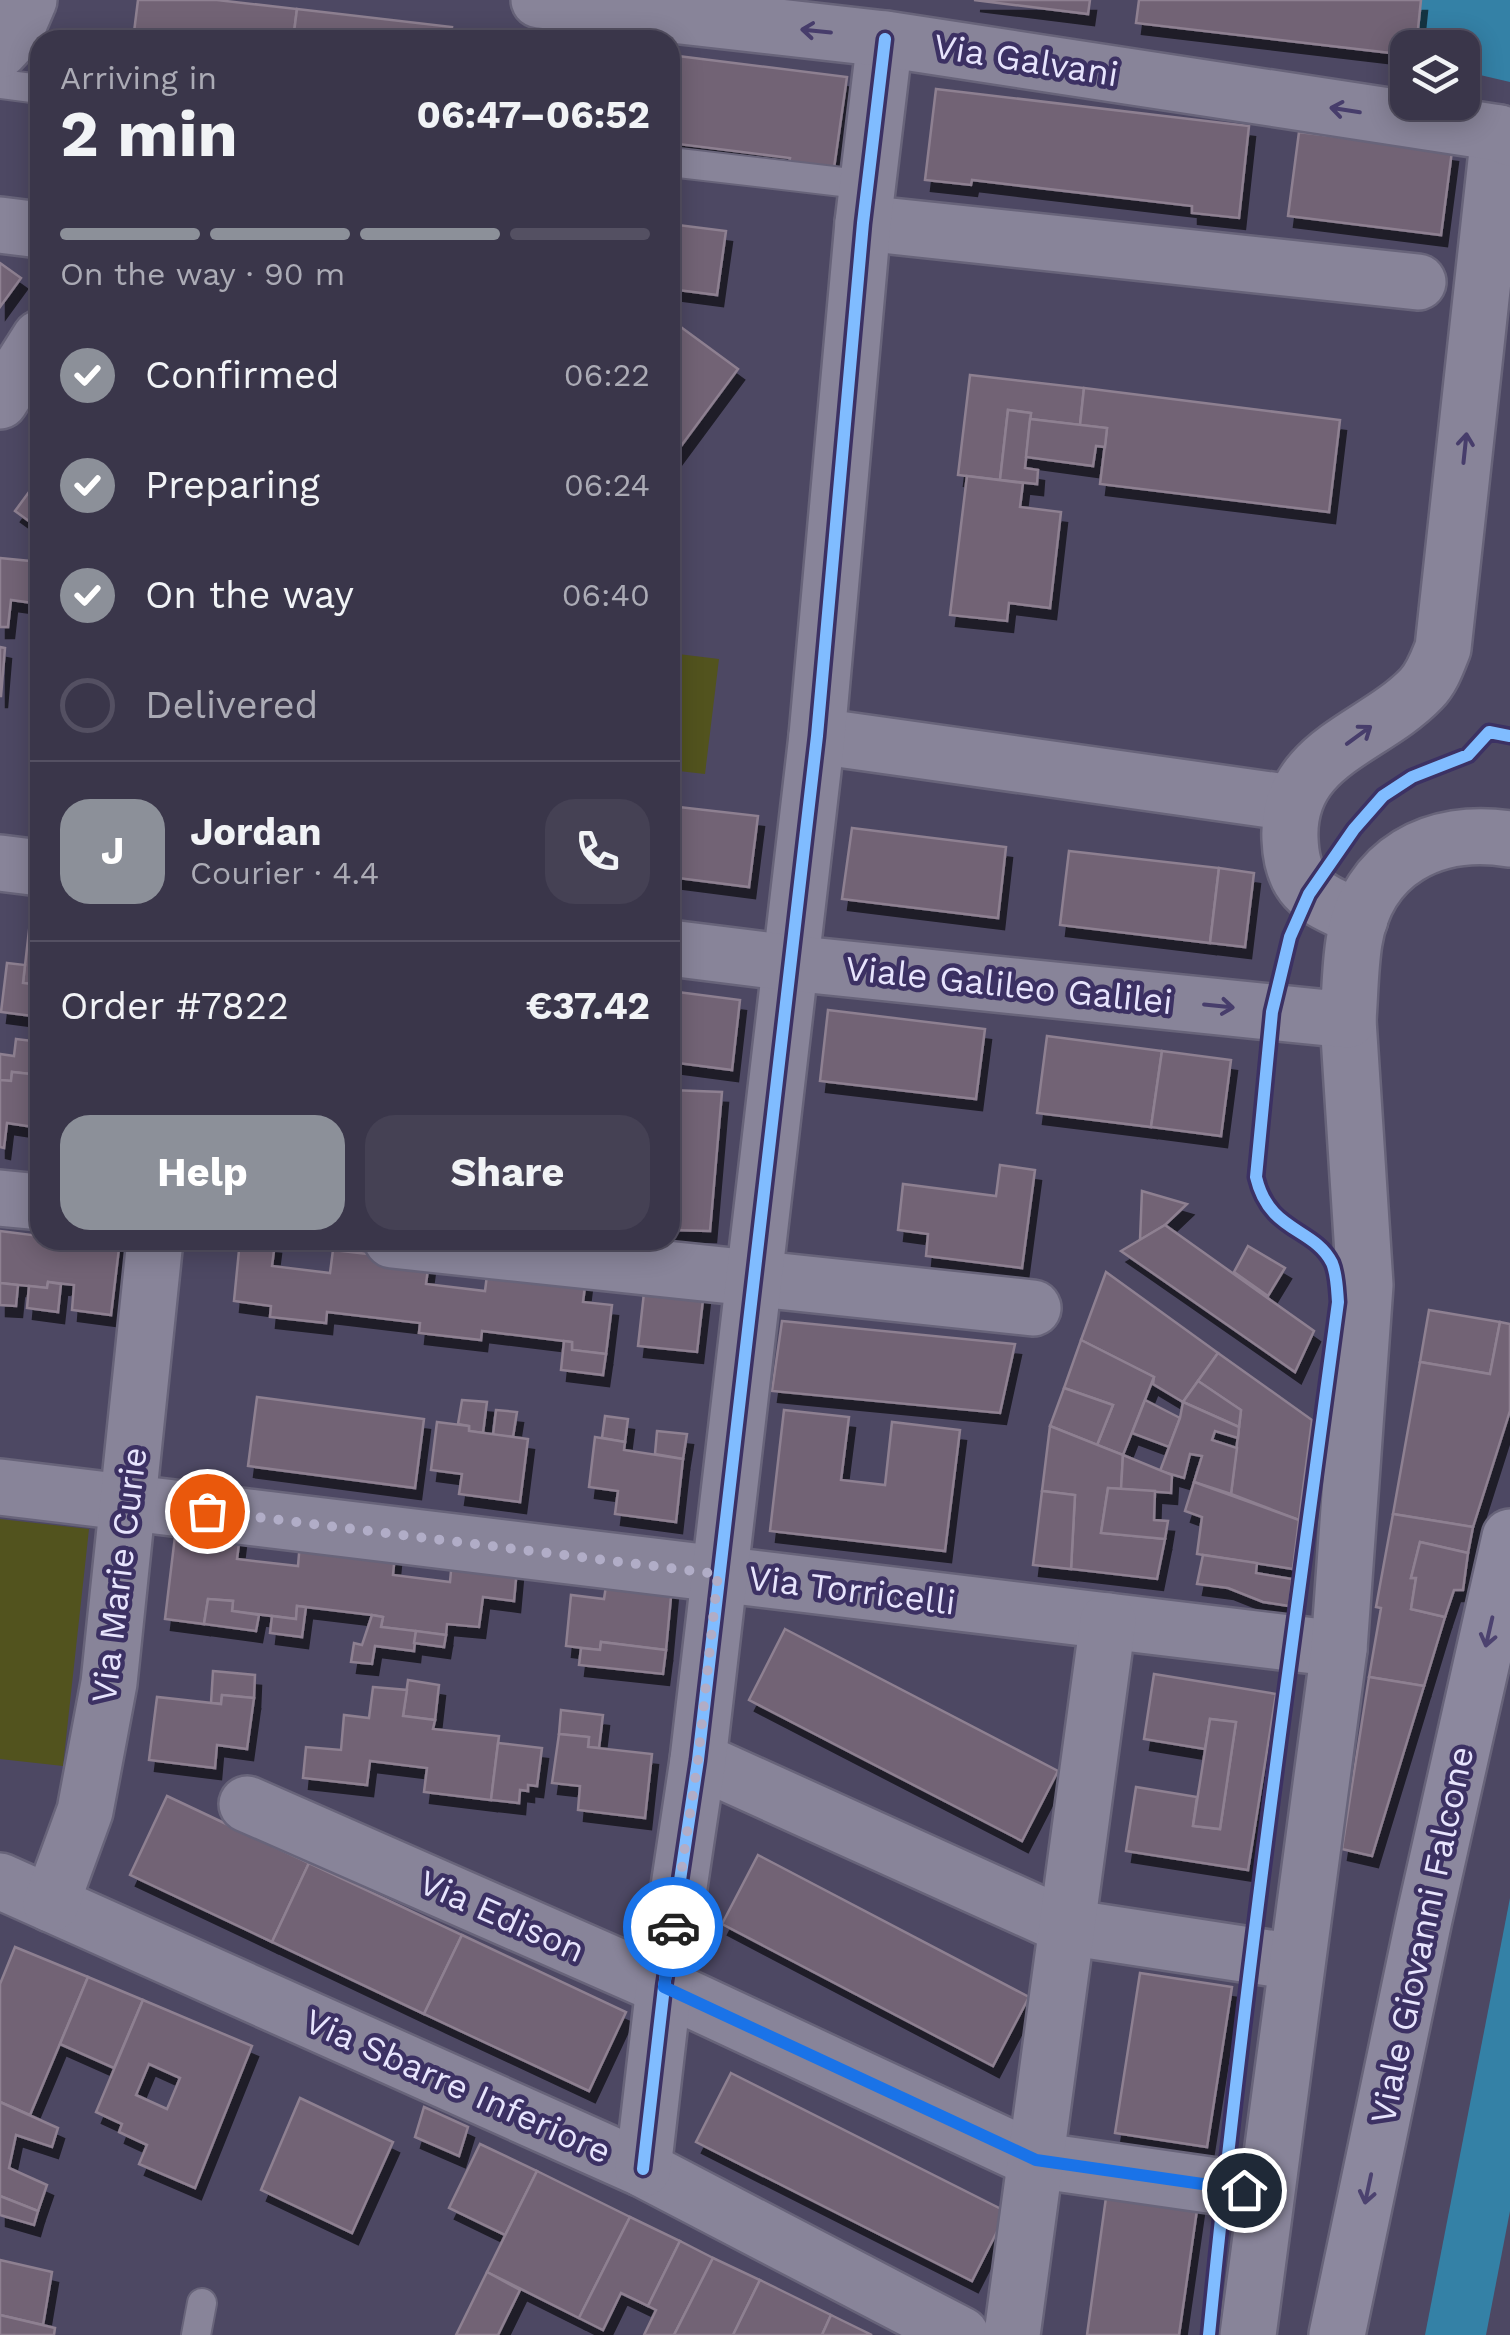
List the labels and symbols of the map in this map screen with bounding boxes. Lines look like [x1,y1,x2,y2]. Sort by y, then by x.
one-way arrow [800,21,833,40]
street label: Via Galvani [931,25,1121,95]
one-way arrow [1329,100,1362,118]
one-way arrow [1455,433,1474,465]
one-way arrow [1344,724,1372,745]
street label: Viale Galileo Galilei [843,947,1175,1023]
one-way arrow [1203,997,1235,1016]
street label: Via Marie Curie [82,1445,156,1705]
pin [165,1469,250,1554]
street label: Via Torricelli [746,1556,958,1624]
one-way arrow [1478,1615,1497,1647]
street label: Viale Giovanni Falcone [1361,1742,1483,2128]
street label: Via Edison [413,1861,591,1971]
courier [623,1877,723,1977]
street label: Via Sbarre Inferiore [298,2000,618,2172]
pin [1202,2148,1287,2233]
one-way arrow [1357,2172,1376,2204]

